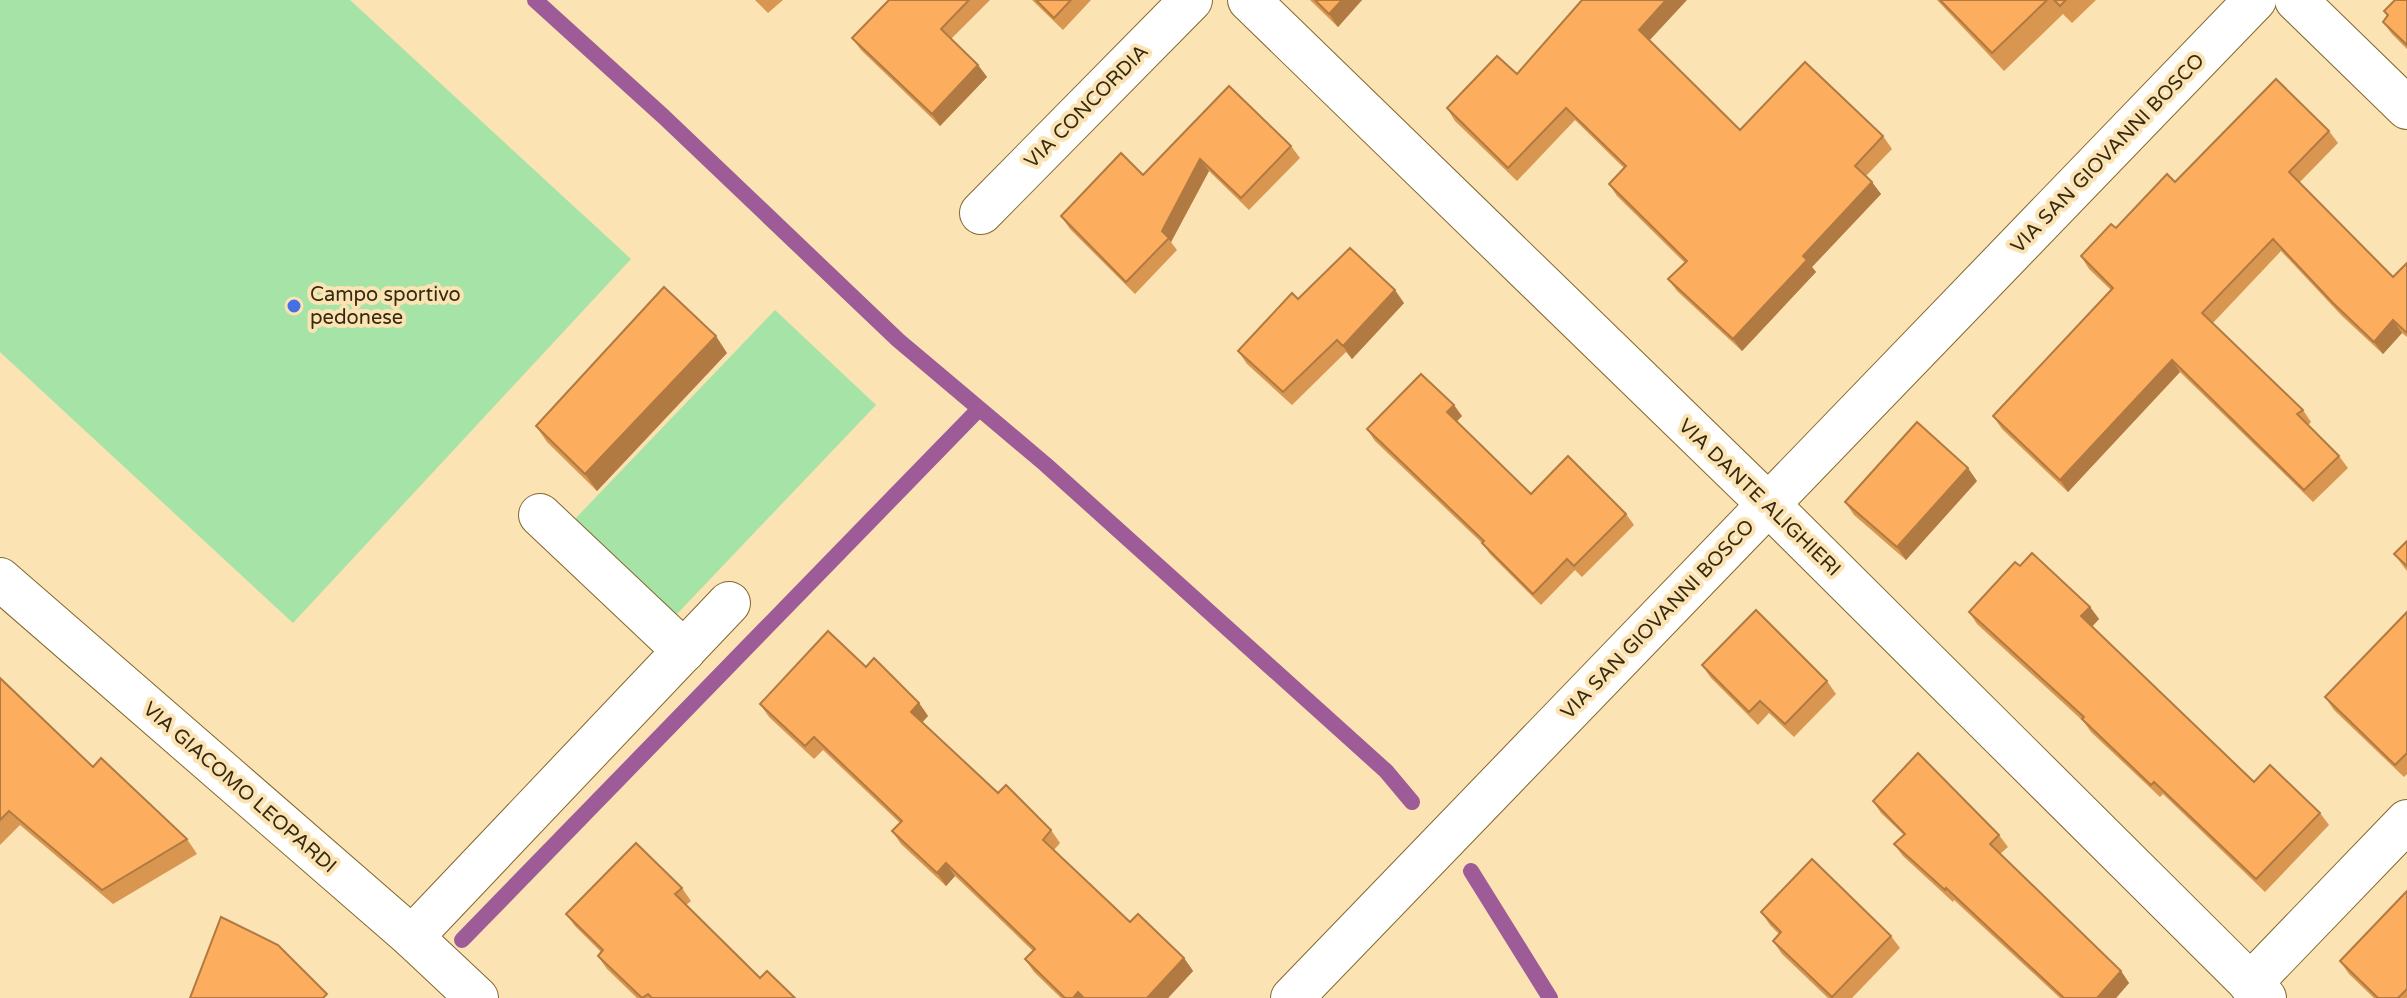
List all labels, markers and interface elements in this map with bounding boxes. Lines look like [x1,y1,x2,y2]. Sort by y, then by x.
street label: VIA CONCORDIA [1020,40,1154,174]
street label: VIA SAN GIOVANNI BOSCO [2006,49,2209,258]
place label: Campo sportivo pedonese [310,283,461,330]
marker: Campo sportivo pedonese [285,297,303,315]
street label: VIA DANTE ALIGHIERI [1673,414,1845,581]
street label: VIA SAN GIOVANNI BOSCO [1556,515,1759,724]
street label: VIA GIACOMO LEOPARDI [138,697,341,878]

